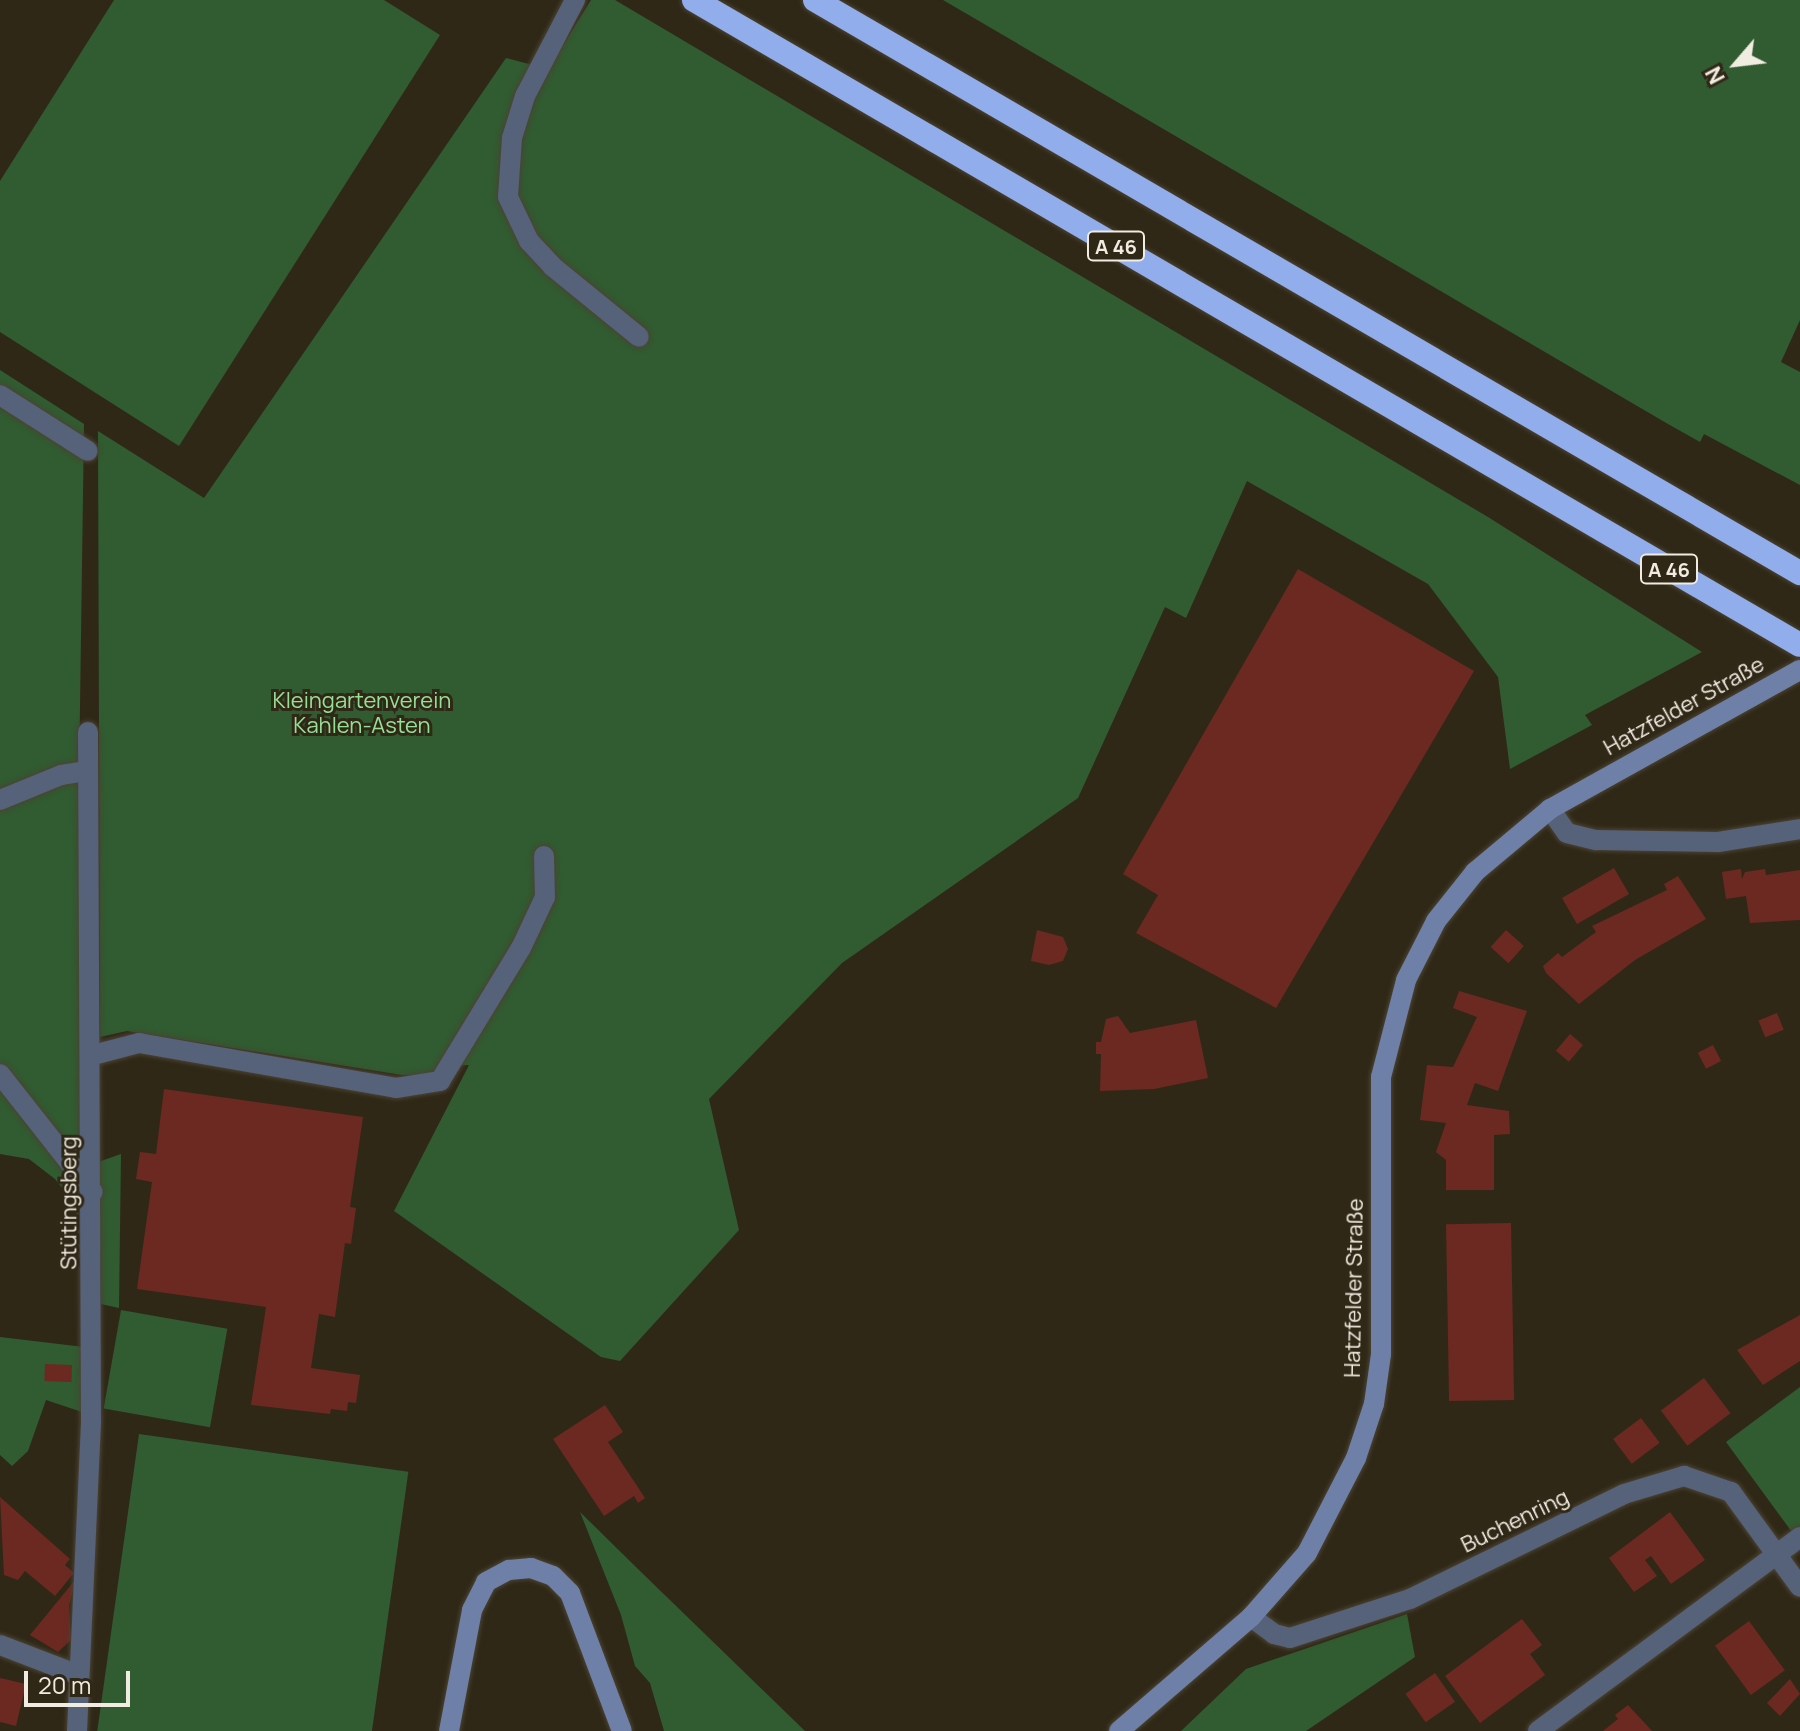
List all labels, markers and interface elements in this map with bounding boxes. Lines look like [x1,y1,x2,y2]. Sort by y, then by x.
north arrow [1696,24,1776,104]
text: N [1698,61,1732,89]
road number: A 46 [1086,230,1146,262]
road number: A 46 [1639,553,1699,585]
street label: Hatzfelder Straße [1599,651,1769,761]
park label: Kleingartenverein Kahlen-Asten [273,687,451,738]
street label: Stütingsberg [56,1136,82,1270]
street label: Hatzfelder Straße [1339,1198,1369,1378]
street label: Buchenring [1457,1484,1573,1558]
scale bar [28,1655,134,1705]
text: 20 m [38,1668,91,1701]

